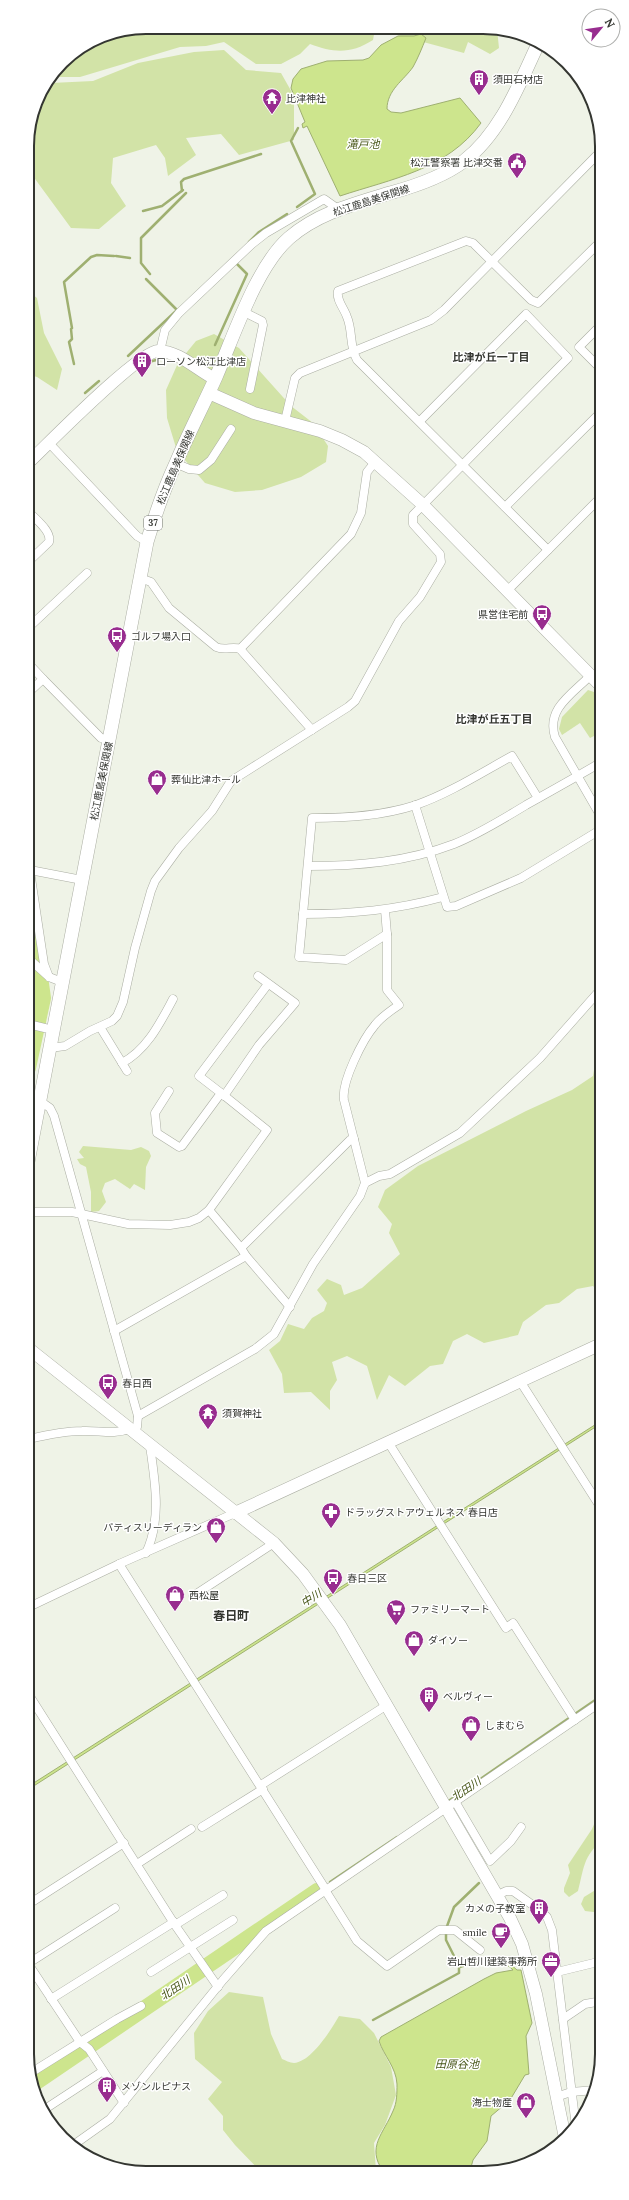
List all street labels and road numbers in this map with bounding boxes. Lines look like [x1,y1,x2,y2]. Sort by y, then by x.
street label: 松江鹿島美保関線 [331,182,411,219]
street label: 松江鹿島美保関線 [154,428,197,507]
road number: 37 [144,516,162,530]
street label: 松江鹿島美保関線 [87,741,116,822]

